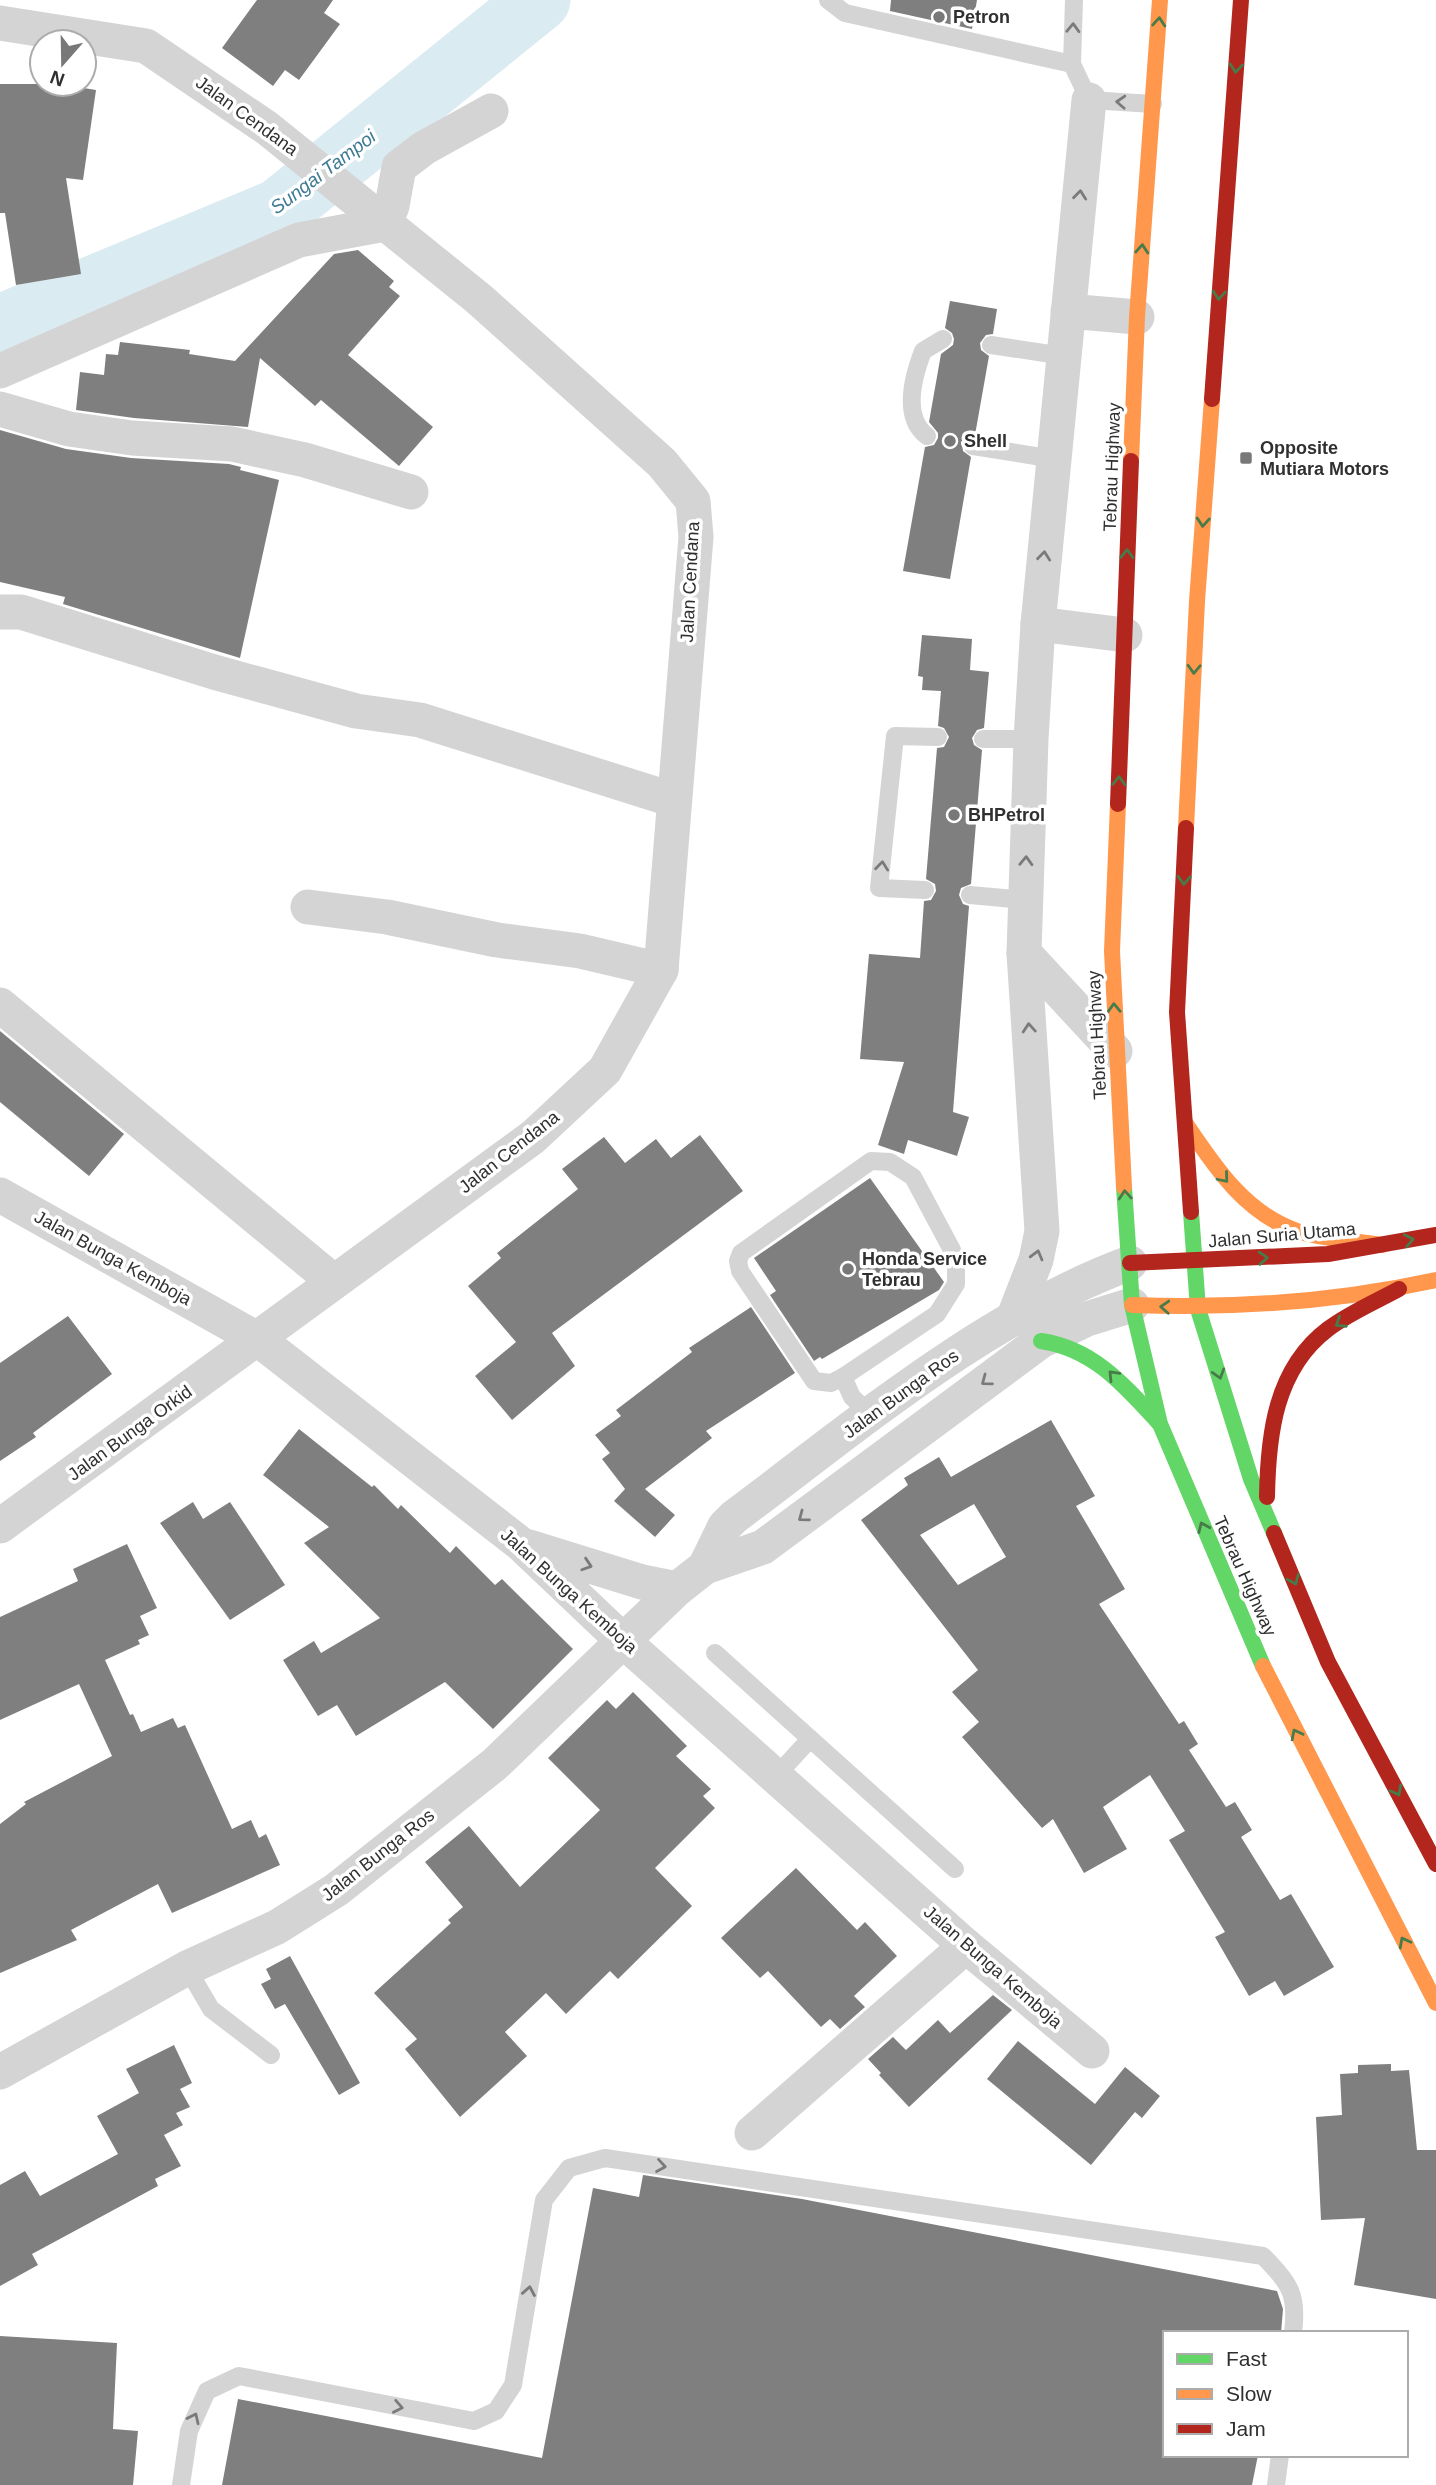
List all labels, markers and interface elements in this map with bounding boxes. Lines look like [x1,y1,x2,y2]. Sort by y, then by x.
place label: Petron [953,7,1010,27]
marker: Petron [931,9,947,25]
one-way arrow [1151,16,1166,27]
one-way arrow [1066,22,1081,33]
north arrow [28,28,98,98]
one-way arrow [1229,63,1244,74]
text: N [47,66,67,91]
street label: Jalan Cendana [192,72,303,160]
one-way arrow [1115,95,1126,110]
water label: Sungai Tampoi [266,125,380,218]
one-way arrow [1072,189,1087,200]
one-way arrow [1134,243,1149,254]
one-way arrow [1212,290,1227,301]
street label: Tebrau Highway [1100,402,1124,532]
place label: Shell [964,431,1007,451]
marker: Shell [942,433,958,449]
place label: Opposite Mutiara Motors [1260,438,1389,479]
marker: Opposite Mutiara Motors [1238,450,1254,466]
one-way arrow [1196,517,1211,528]
street label: Jalan Cendana [677,520,703,643]
one-way arrow [1120,548,1135,559]
one-way arrow [1036,550,1051,561]
one-way arrow [1186,664,1201,675]
one-way arrow [1111,775,1126,786]
place label: BHPetrol [968,805,1045,825]
marker: BHPetrol [946,807,962,823]
one-way arrow [1019,855,1034,866]
one-way arrow [874,860,889,871]
one-way arrow [1177,875,1192,886]
street label: Tebrau Highway [1084,970,1110,1100]
one-way arrow [1106,1002,1122,1013]
one-way arrow [1022,1023,1037,1034]
street label: Jalan Cendana [455,1106,564,1197]
one-way arrow [1216,1170,1229,1182]
one-way arrow [1118,1190,1133,1201]
street label: Jalan Bunga Kemboja [31,1207,196,1310]
street label: Jalan Suria Utama [1207,1218,1358,1251]
one-way arrow [1403,1233,1415,1248]
place label: Honda Service Tebrau [862,1249,987,1290]
one-way arrow [1029,1249,1043,1261]
one-way arrow [1258,1251,1269,1266]
marker: Honda Service Tebrau [840,1261,856,1277]
one-way arrow [1160,1300,1171,1315]
one-way arrow [1334,1315,1347,1328]
street label: Jalan Bunga Ros [840,1346,962,1442]
one-way arrow [1210,1368,1225,1380]
one-way arrow [1108,1370,1121,1383]
one-way arrow [981,1373,994,1386]
street label: Jalan Bunga Orkid [64,1381,196,1485]
one-way arrow [799,1509,811,1521]
street label: Tebrau Highway [1210,1513,1280,1639]
one-way arrow [1197,1522,1211,1534]
street label: Jalan Bunga Kemboja [497,1525,642,1658]
one-way arrow [580,1557,593,1571]
one-way arrow [1285,1573,1299,1585]
one-way arrow [1291,1729,1304,1741]
one-way arrow [1389,1784,1402,1796]
street label: Jalan Bunga Ros [318,1805,438,1905]
street label: Jalan Bunga Kemboja [920,1902,1067,2033]
one-way arrow [1399,1937,1413,1950]
one-way arrow [655,2158,667,2173]
one-way arrow [521,2286,536,2297]
legend [1163,2331,1408,2457]
text: Fast [1226,2347,1267,2370]
text: Slow [1226,2382,1272,2405]
one-way arrow [392,2398,404,2413]
one-way arrow [186,2413,200,2426]
text: Jam [1226,2417,1266,2440]

